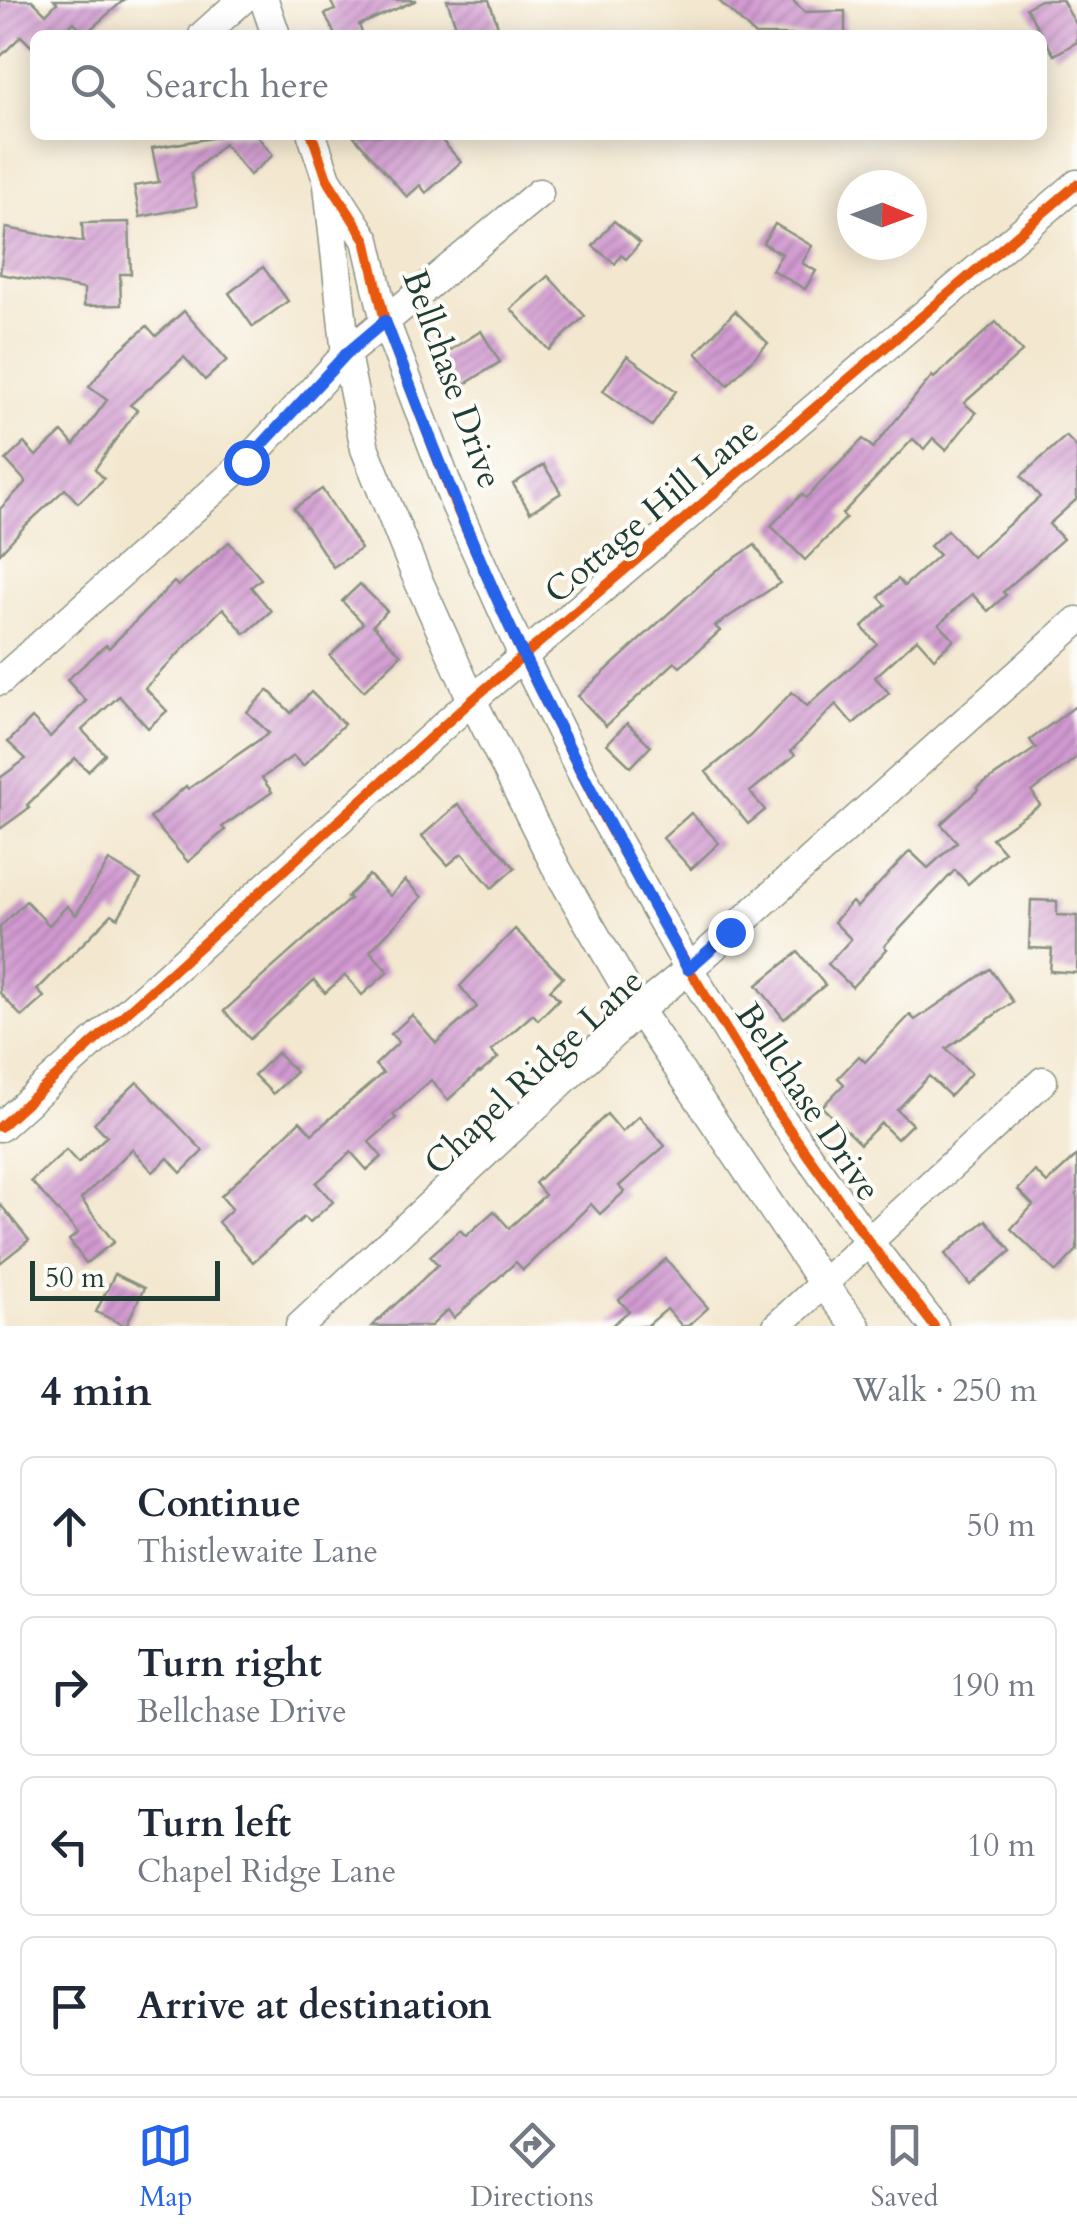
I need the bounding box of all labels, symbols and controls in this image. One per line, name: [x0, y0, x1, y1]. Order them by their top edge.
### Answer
search box: [30, 30, 1047, 140]
icon: search: [65, 58, 120, 113]
text: Search here: [145, 59, 329, 111]
north arrow: [837, 170, 927, 260]
street label: Bellchase Drive: [390, 263, 514, 495]
street label: Cottage Hill Lane: [535, 407, 769, 615]
route start: [224, 440, 270, 486]
route end: [708, 910, 754, 956]
street label: Chapel Ridge Lane: [414, 958, 654, 1186]
street label: Bellchase Drive: [724, 993, 892, 1211]
scale bar: [30, 1256, 220, 1300]
text: 50 m: [45, 1259, 105, 1297]
text: 4 min: [40, 1363, 152, 1420]
text: Walk · 250 m: [852, 1369, 1037, 1413]
text: Continue: [137, 1478, 301, 1530]
icon: ahead: [42, 1499, 97, 1554]
text: 50 m: [967, 1504, 1035, 1548]
text: Thistlewaite Lane: [137, 1530, 378, 1574]
text: Turn right: [137, 1638, 322, 1690]
icon: right: [42, 1659, 97, 1714]
text: 190 m: [950, 1664, 1035, 1708]
text: Bellchase Drive: [137, 1690, 347, 1734]
text: Turn left: [137, 1798, 291, 1850]
icon: left: [42, 1819, 97, 1874]
text: 10 m: [967, 1824, 1035, 1868]
text: Chapel Ridge Lane: [137, 1850, 396, 1894]
icon: arrive: [42, 1979, 97, 2034]
text: Arrive at destination: [137, 1980, 492, 2032]
tab: Map: [138, 2118, 193, 2216]
tab: Directions: [470, 2118, 594, 2216]
tab: Saved: [871, 2118, 939, 2216]

